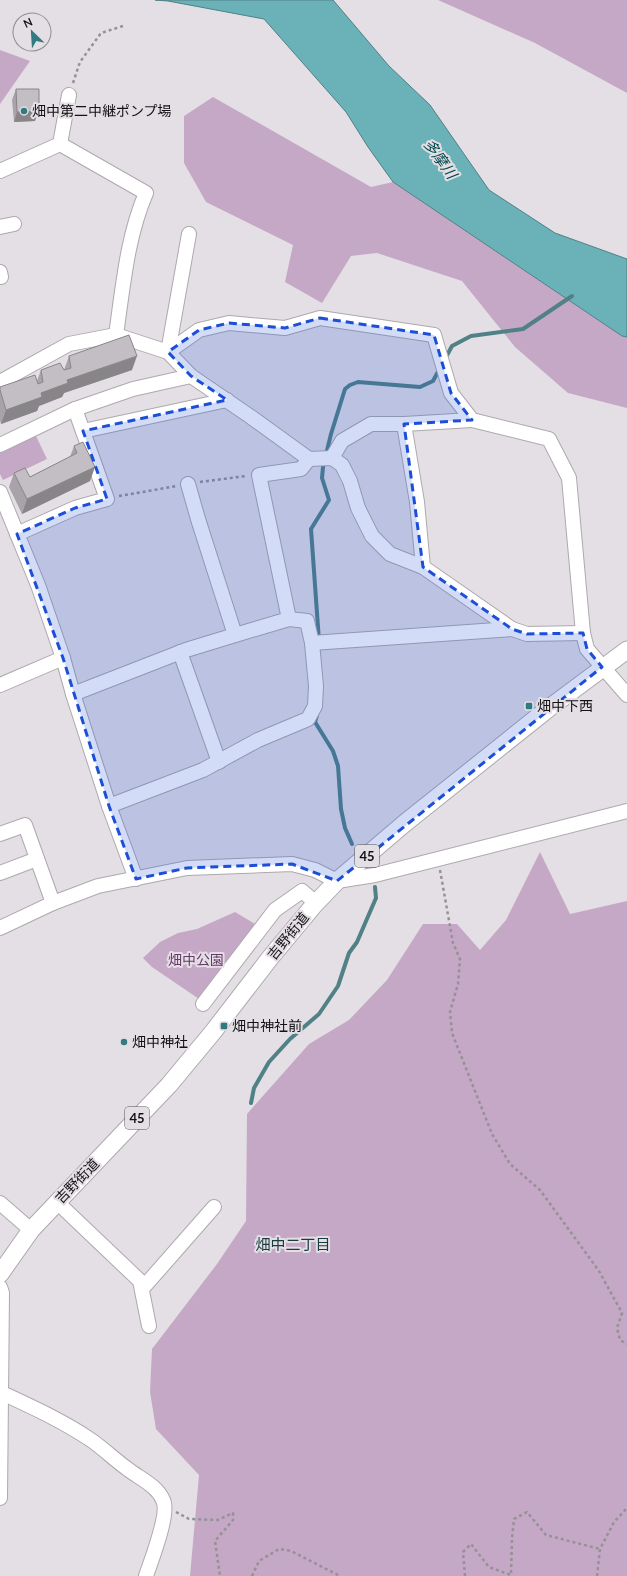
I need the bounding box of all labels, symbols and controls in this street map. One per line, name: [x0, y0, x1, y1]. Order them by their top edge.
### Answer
north arrow: [12, 12, 52, 52]
text: N: [21, 15, 34, 30]
place label: 畑中第二中継ポンプ場: [32, 102, 172, 119]
marker: 畑中第二中継ポンプ場: [19, 106, 29, 116]
water label: 多摩川: [420, 135, 462, 184]
place label: 畑中下西: [537, 697, 593, 714]
marker: 畑中下西: [524, 701, 534, 711]
road number: 45: [355, 845, 379, 867]
street label: 吉野街道: [263, 909, 312, 963]
park label: 畑中公園: [168, 951, 224, 968]
place label: 畑中神社前: [232, 1017, 302, 1034]
marker: 畑中神社前: [219, 1021, 229, 1031]
place label: 畑中神社: [132, 1033, 188, 1050]
marker: 畑中神社: [119, 1037, 129, 1047]
road number: 45: [125, 1107, 149, 1129]
street label: 吉野街道: [51, 1155, 102, 1207]
district label: 畑中二丁目: [255, 1235, 331, 1253]

